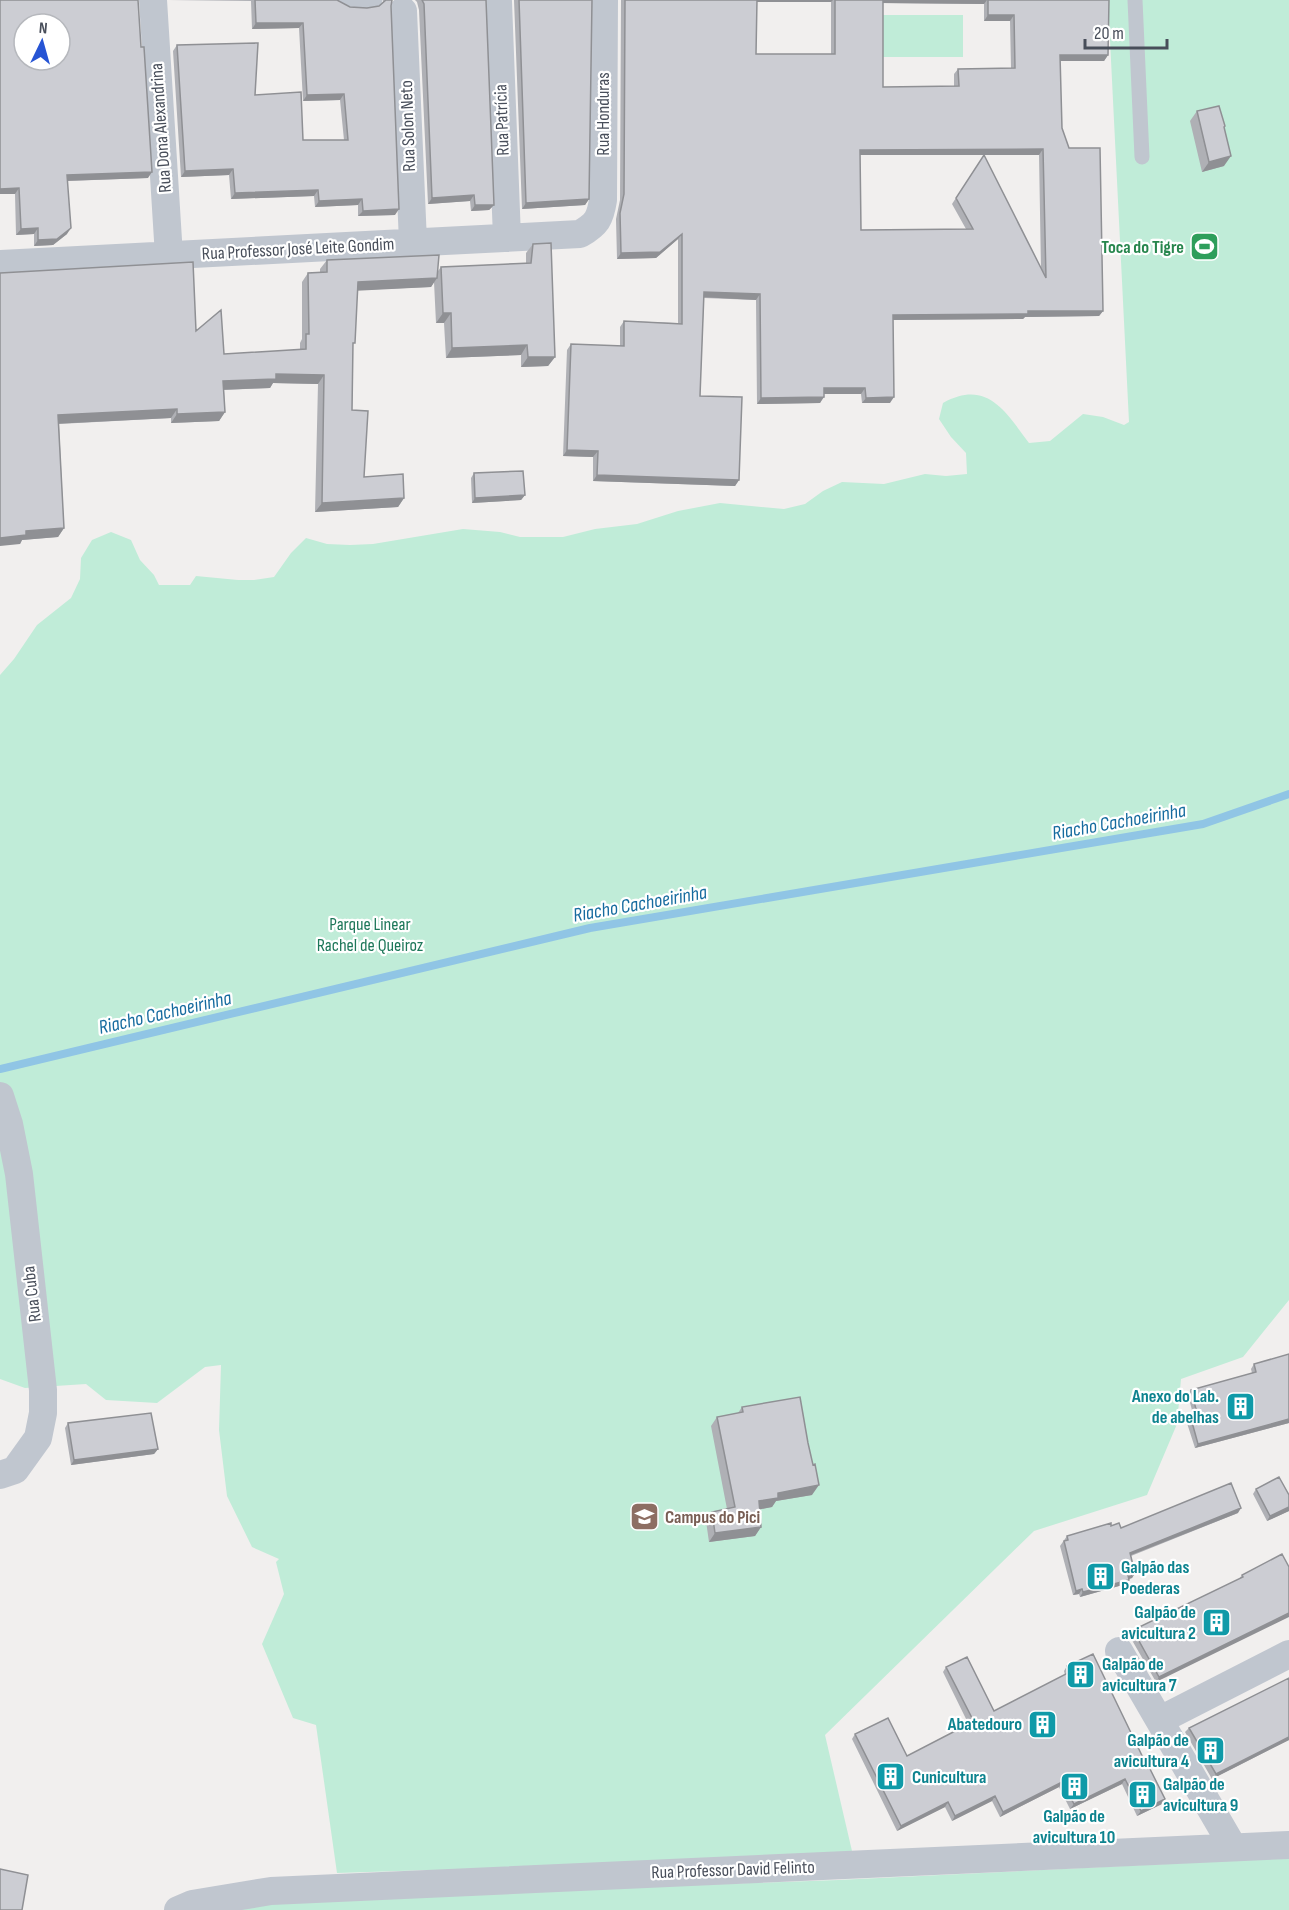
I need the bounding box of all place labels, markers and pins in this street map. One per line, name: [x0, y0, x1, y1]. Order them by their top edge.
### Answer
sports icon: Toca do Tigre: [1189, 231, 1221, 263]
place label: Toca do Tigre: [1101, 237, 1184, 258]
place label: Anexo do Lab. de abelhas: [1131, 1386, 1219, 1428]
building icon: Anexo do Lab. de abelhas: [1224, 1390, 1256, 1422]
school or university icon: Campus do Pici: [628, 1501, 660, 1533]
place label: Campus do Pici: [665, 1507, 760, 1528]
place label: Galpão das Poederas: [1121, 1557, 1189, 1599]
building icon: Galpão das Poederas: [1084, 1561, 1116, 1593]
place label: Galpão de avicultura 2: [1121, 1602, 1196, 1644]
building icon: Galpão de avicultura 2: [1201, 1606, 1233, 1638]
place label: Galpão de avicultura 7: [1102, 1654, 1177, 1696]
building icon: Galpão de avicultura 7: [1065, 1658, 1097, 1690]
building icon: Abatedouro: [1027, 1708, 1059, 1740]
place label: Abatedouro: [947, 1714, 1022, 1735]
place label: Galpão de avicultura 4: [1114, 1730, 1190, 1772]
building icon: Galpão de avicultura 4: [1194, 1734, 1226, 1766]
building icon: Cunicultura: [875, 1761, 907, 1793]
place label: Cunicultura: [912, 1767, 986, 1788]
building icon: Galpão de avicultura 10: [1058, 1771, 1090, 1803]
place label: Galpão de avicultura 9: [1163, 1774, 1238, 1816]
building icon: Galpão de avicultura 9: [1126, 1778, 1158, 1810]
place label: Galpão de avicultura 10: [1033, 1806, 1115, 1848]

